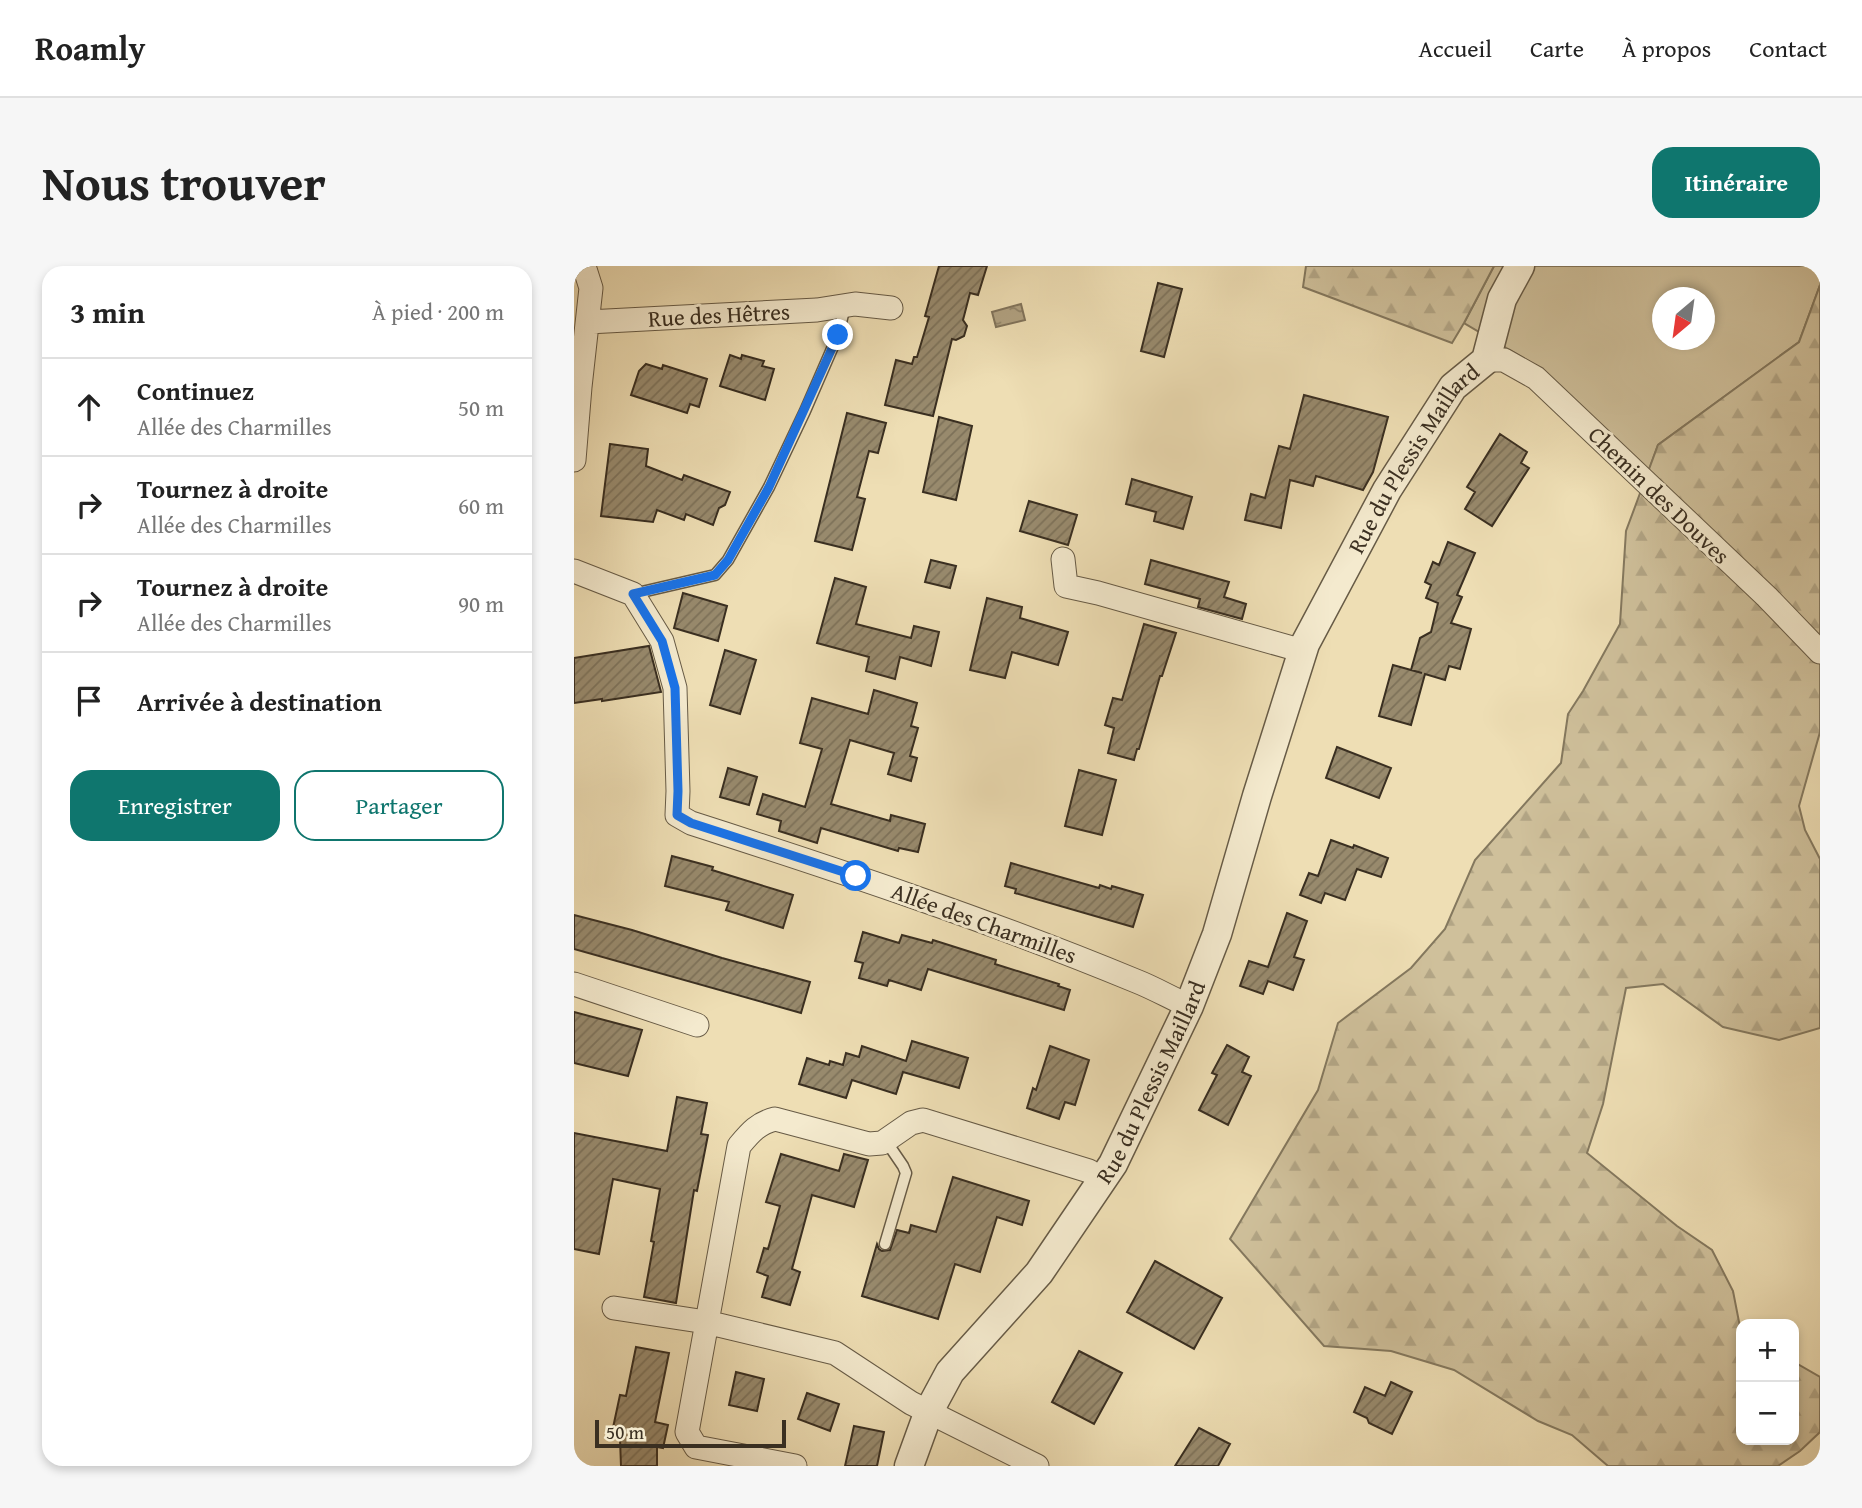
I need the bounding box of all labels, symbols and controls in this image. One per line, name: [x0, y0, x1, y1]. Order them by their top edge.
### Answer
text: Roamly: [35, 24, 145, 72]
text: Accueil: [1418, 31, 1492, 66]
text: Carte: [1530, 31, 1584, 66]
text: À propos: [1622, 31, 1711, 66]
text: Contact: [1749, 31, 1827, 66]
text: Nous trouver: [42, 146, 326, 218]
button: Itinéraire: [1652, 147, 1820, 218]
north arrow: [1652, 287, 1715, 350]
text: 3 min: [70, 290, 145, 334]
street label: Rue des Hêtres: [647, 294, 791, 335]
text: À pied · 200 m: [372, 295, 504, 328]
route end: [822, 319, 853, 350]
street label: Rue du Plessis Maillard: [1339, 355, 1487, 559]
text: Continuez: [137, 371, 254, 410]
icon: ahead: [70, 388, 108, 426]
text: 50 m: [458, 391, 504, 424]
text: Allée des Charmilles: [137, 410, 332, 443]
street label: Chemin des Douves: [1581, 418, 1738, 571]
text: Tournez à droite: [137, 469, 328, 508]
icon: right: [70, 486, 108, 524]
text: 60 m: [458, 489, 504, 522]
text: Allée des Charmilles: [137, 508, 332, 541]
text: Tournez à droite: [137, 567, 328, 606]
icon: right: [70, 584, 108, 622]
text: 90 m: [458, 587, 504, 620]
text: Allée des Charmilles: [137, 606, 332, 639]
icon: arrive: [70, 682, 108, 720]
text: Arrivée à destination: [137, 682, 382, 721]
button: Enregistrer: [70, 770, 280, 841]
button: Partager: [294, 770, 504, 841]
route start: [840, 860, 871, 891]
street label: Allée des Charmilles: [887, 874, 1081, 971]
street label: Rue du Plessis Maillard: [1087, 975, 1214, 1190]
map controls: [1736, 1319, 1799, 1445]
button: +: [1736, 1319, 1799, 1382]
button: −: [1736, 1382, 1799, 1445]
scale bar: [595, 1417, 786, 1449]
text: 50 m: [606, 1418, 644, 1446]

